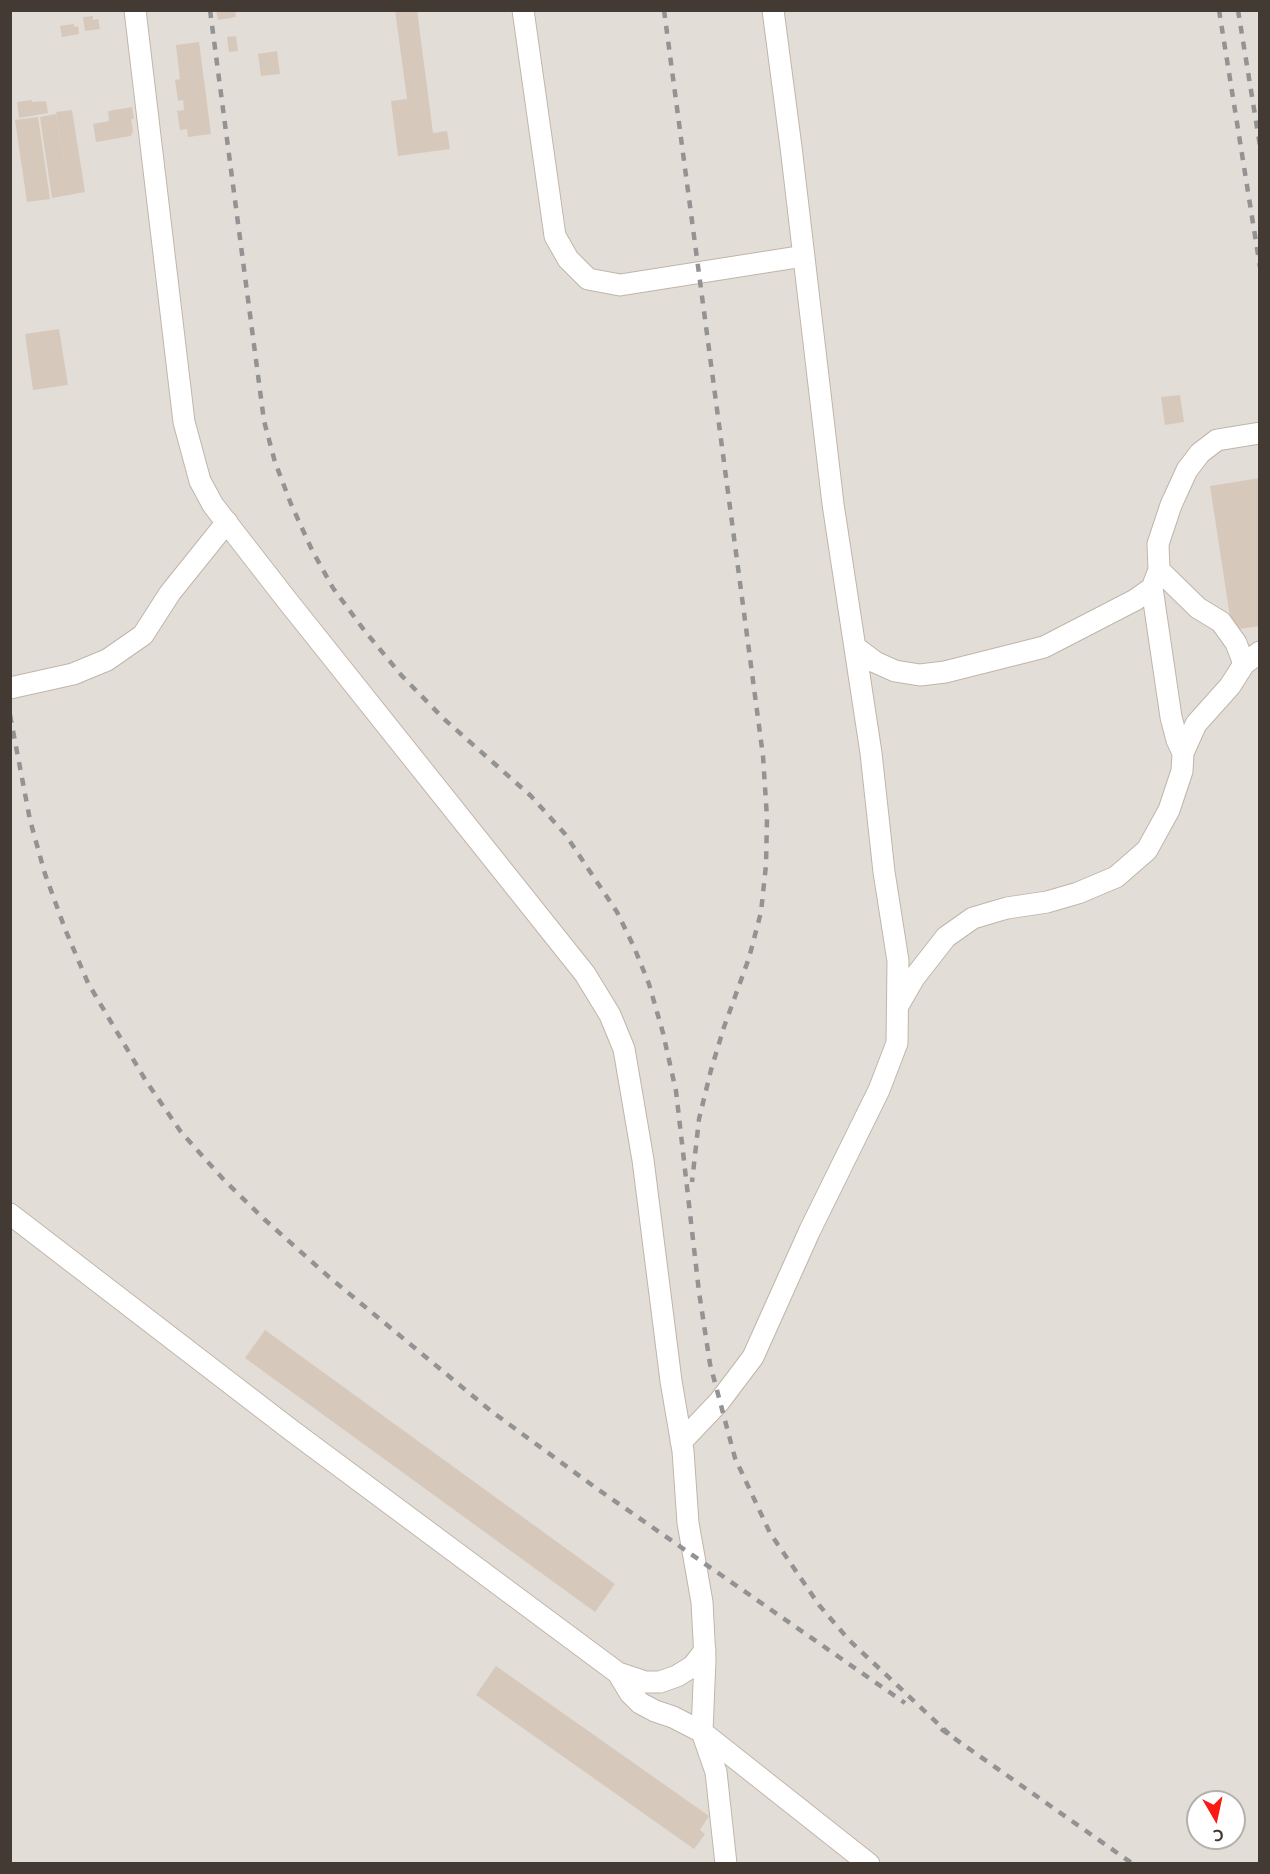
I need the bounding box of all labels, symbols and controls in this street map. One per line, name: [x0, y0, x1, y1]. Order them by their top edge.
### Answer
north arrow: [1186, 1790, 1246, 1850]
text: С: [1212, 1826, 1225, 1845]

